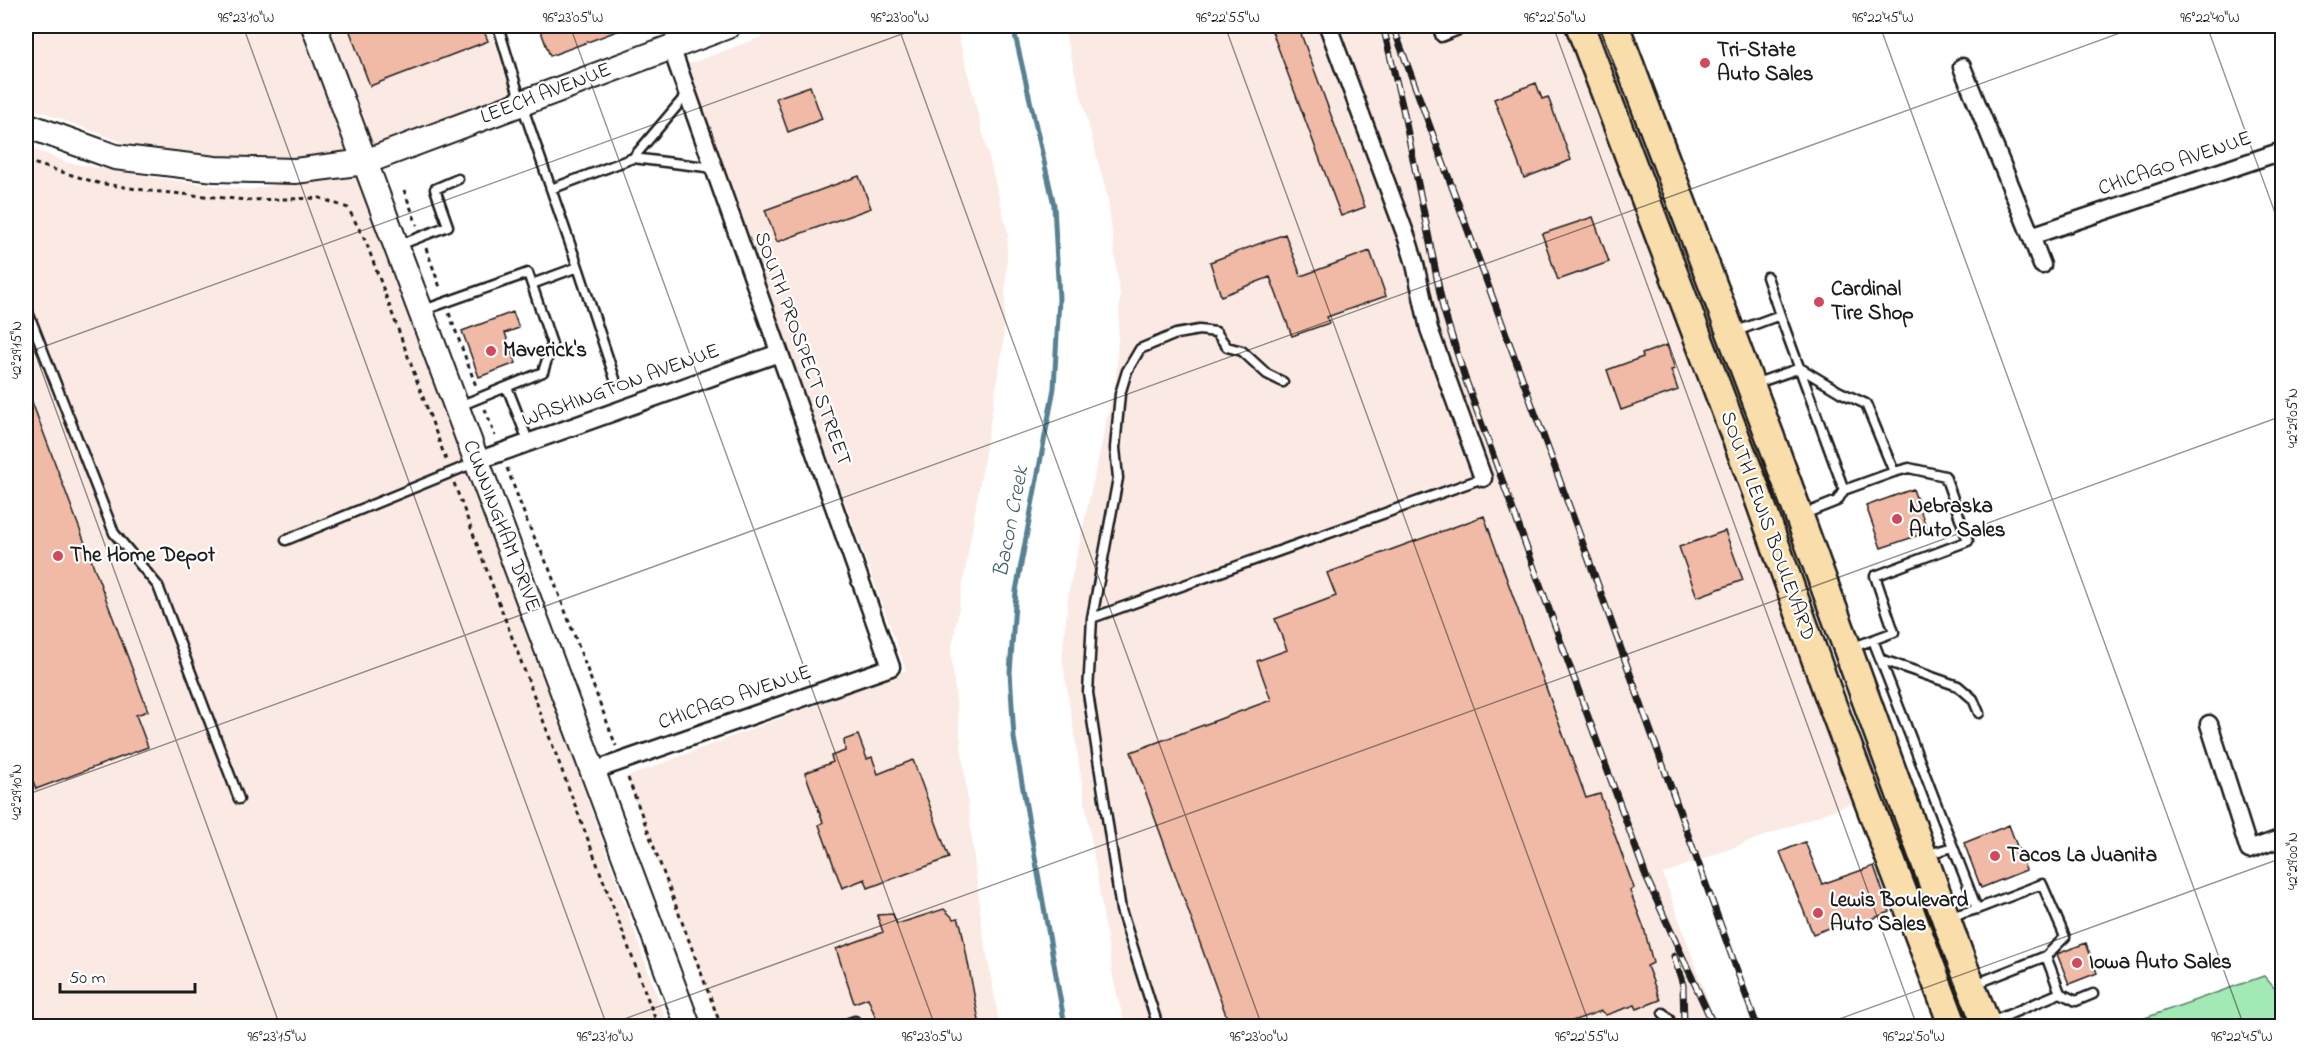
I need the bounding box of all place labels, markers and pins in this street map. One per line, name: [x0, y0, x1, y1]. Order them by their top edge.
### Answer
place label: Tri-State Auto Sales: [1717, 36, 1814, 90]
marker: Tri-State Auto Sales: [1698, 56, 1712, 70]
place label: Cardinal Tire Shop: [1831, 275, 1914, 329]
marker: Cardinal Tire Shop: [1812, 295, 1826, 309]
place label: Maverick's: [503, 336, 587, 366]
marker: Maverick's: [484, 344, 498, 358]
place label: Nebraska Auto Sales: [1909, 492, 2006, 546]
marker: Nebraska Auto Sales: [1890, 512, 1904, 526]
place label: The Home Depot: [70, 541, 216, 571]
marker: The Home Depot: [51, 549, 65, 563]
place label: Tacos La Juanita: [2007, 841, 2157, 871]
marker: Tacos La Juanita: [1988, 849, 2002, 863]
place label: Lewis Boulevard Auto Sales: [1830, 886, 1969, 940]
marker: Lewis Boulevard Auto Sales: [1811, 906, 1825, 920]
place label: Iowa Auto Sales: [2089, 948, 2232, 978]
marker: Iowa Auto Sales: [2070, 956, 2084, 970]

